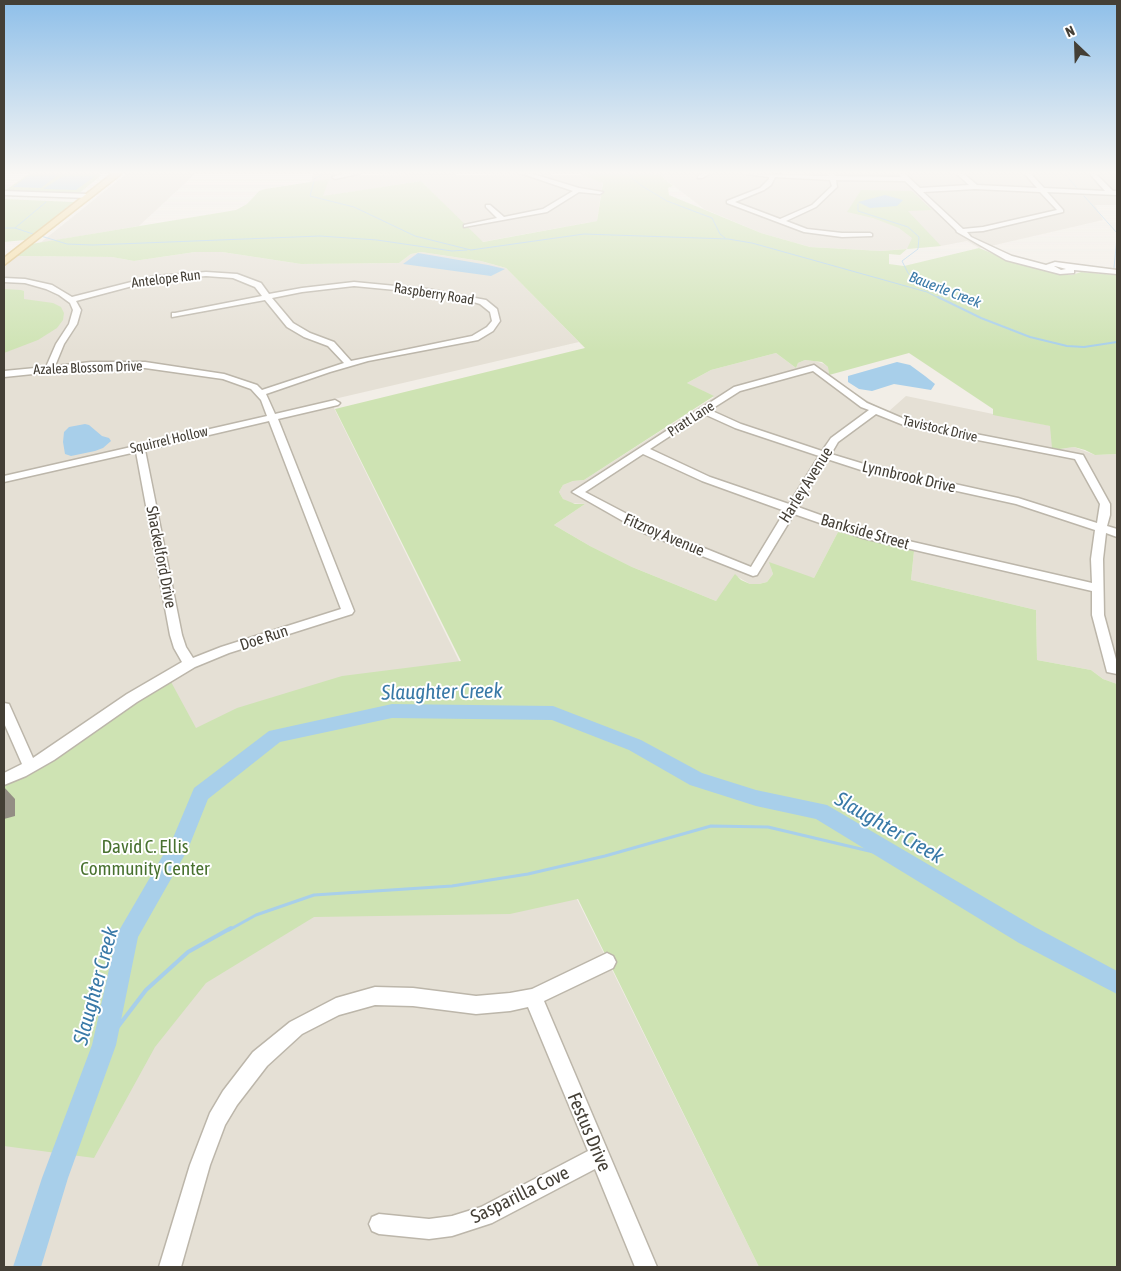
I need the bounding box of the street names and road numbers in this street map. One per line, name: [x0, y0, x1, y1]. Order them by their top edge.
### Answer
street label: Antelope Run: [130, 266, 202, 292]
street label: Raspberry Road: [393, 279, 475, 309]
street label: Azalea Blossom Drive: [33, 358, 143, 378]
street label: Pratt Lane: [665, 398, 717, 440]
street label: Tavistock Drive: [901, 412, 979, 446]
street label: Squirrel Hollow: [128, 423, 210, 457]
street label: Harley Avenue: [775, 444, 837, 526]
street label: Lynnbrook Drive: [860, 457, 958, 497]
street label: Shackelford Drive: [142, 504, 180, 610]
street label: Fitzroy Avenue: [621, 509, 707, 561]
street label: Bankside Street: [818, 510, 912, 554]
street label: Doe Run: [238, 621, 290, 655]
street label: Festus Drive: [562, 1089, 616, 1175]
street label: Sasparilla Cove: [467, 1161, 573, 1229]

